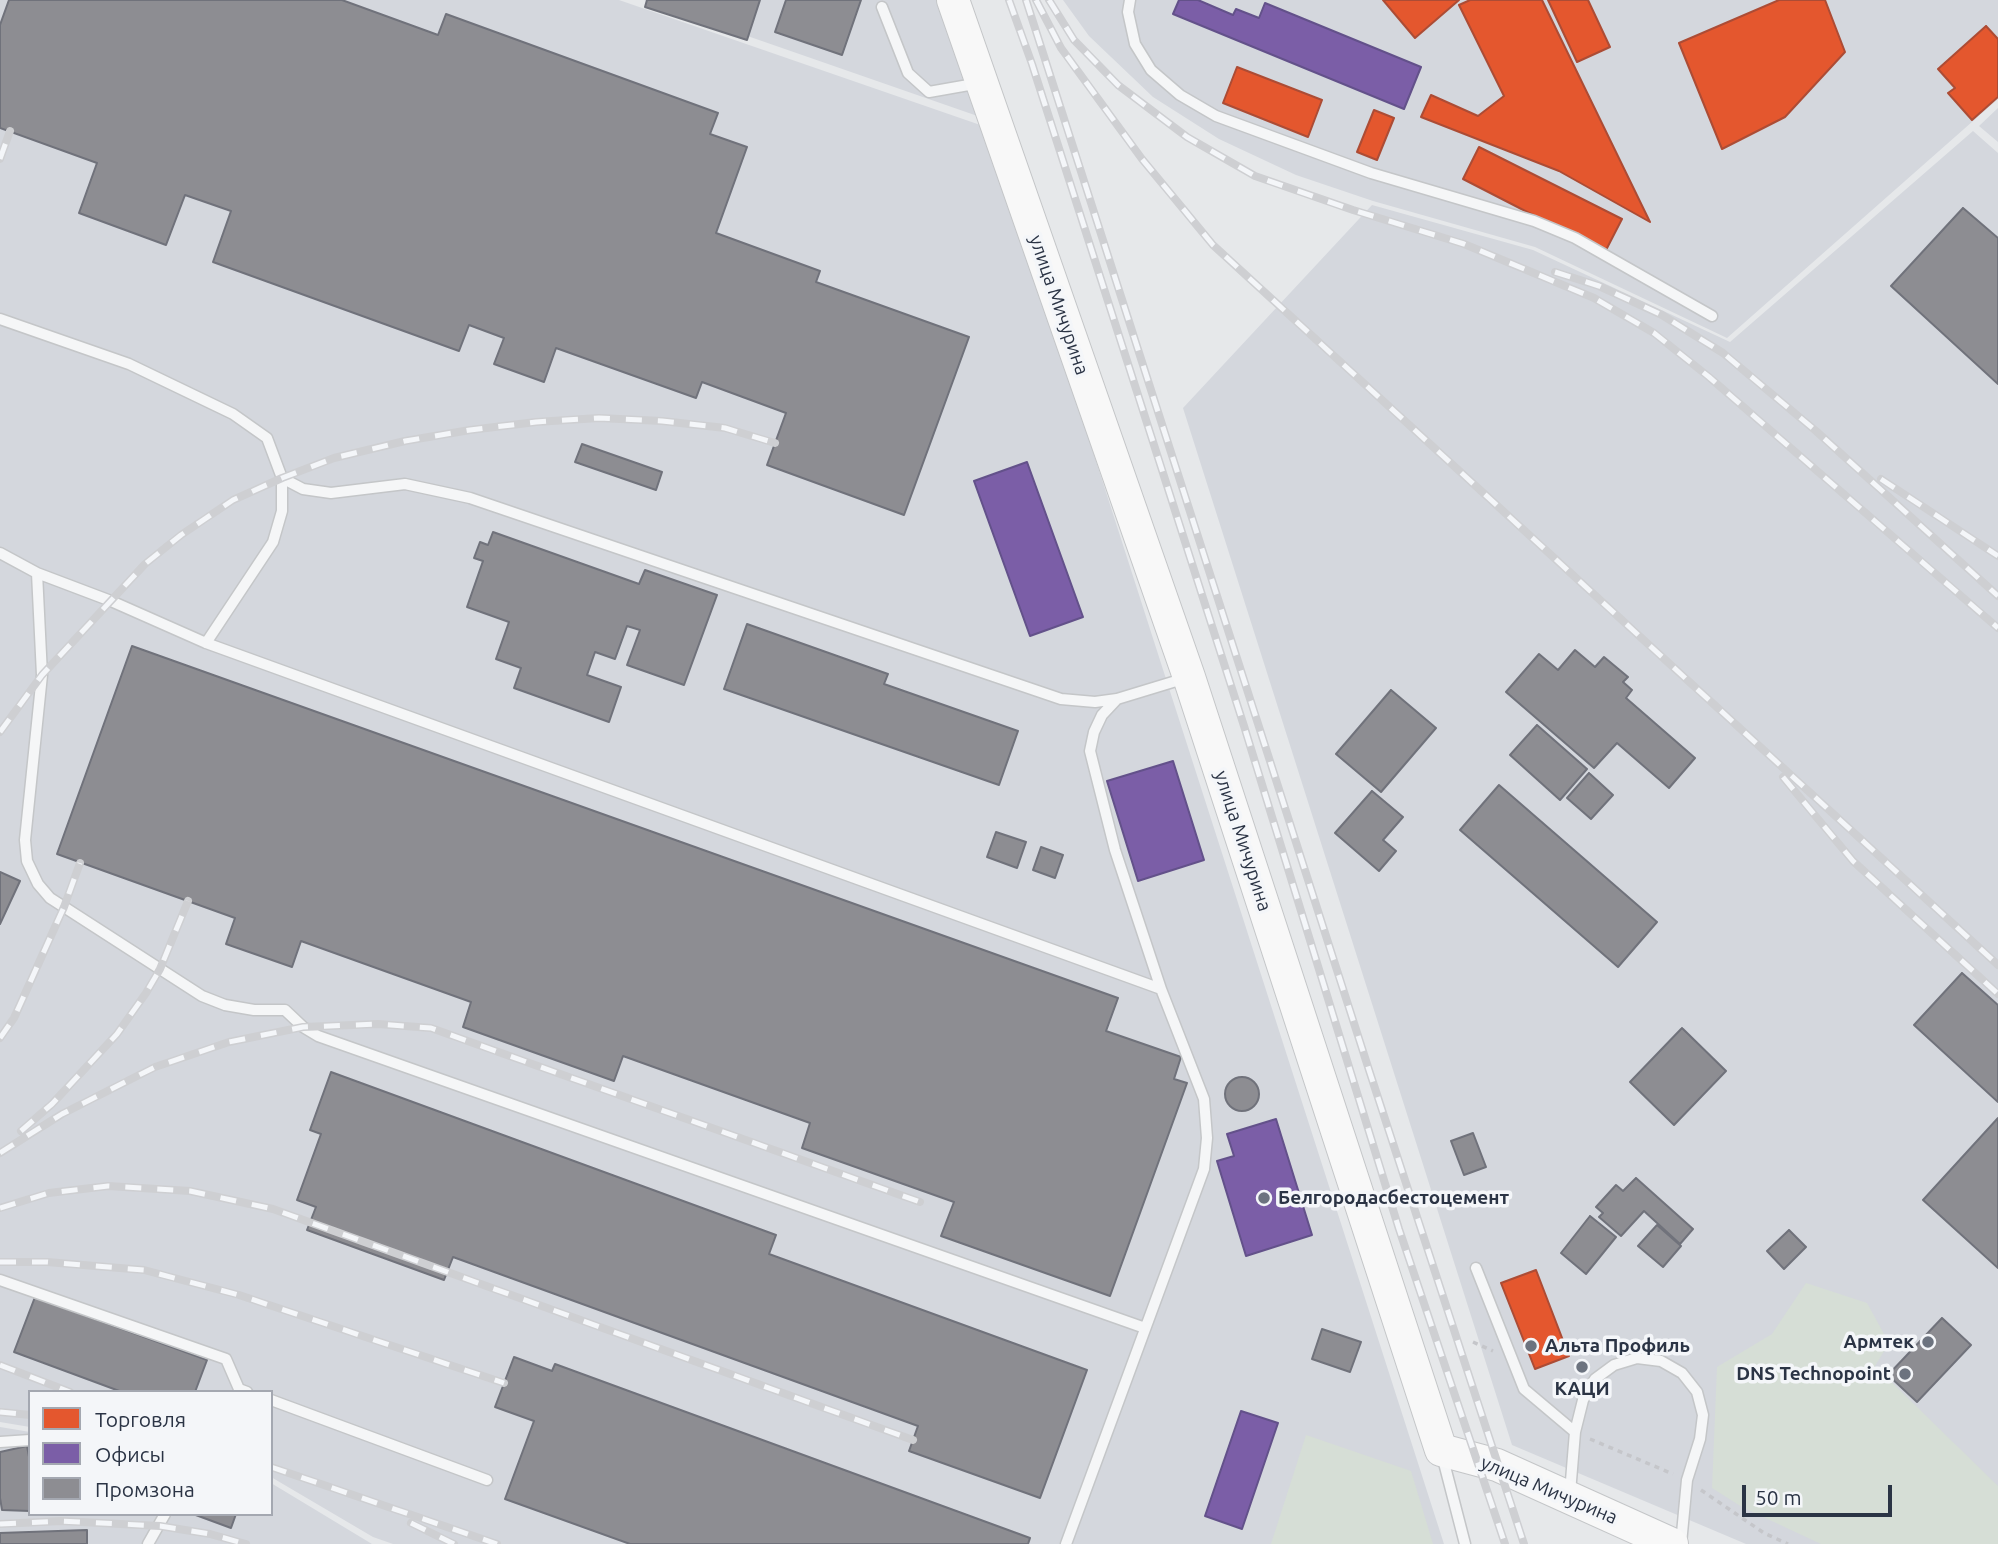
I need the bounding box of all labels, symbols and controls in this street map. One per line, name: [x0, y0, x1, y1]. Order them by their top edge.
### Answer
street label: улица Мичурина: [1024, 232, 1094, 378]
street label: улица Мичурина: [1210, 768, 1276, 914]
place label: Белгородасбестоцемент: [1278, 1187, 1509, 1209]
marker: Белгородасбестоцемент: [1256, 1190, 1272, 1206]
place label: Армтек: [1844, 1331, 1914, 1353]
marker: Армтек: [1920, 1334, 1936, 1350]
place label: Альта Профиль: [1545, 1335, 1690, 1357]
marker: Альта Профиль: [1523, 1338, 1539, 1354]
marker: КАЦИ: [1574, 1359, 1590, 1375]
place label: DNS Technopoint: [1736, 1363, 1891, 1385]
marker: DNS Technopoint: [1897, 1366, 1913, 1382]
place label: КАЦИ: [1554, 1378, 1610, 1400]
legend: [28, 1390, 273, 1516]
text: Торговля: [95, 1407, 186, 1431]
text: Офисы: [95, 1442, 165, 1466]
street label: улица Мичурина: [1477, 1451, 1621, 1529]
scale bar: [1746, 1470, 1896, 1514]
text: Промзона: [95, 1477, 195, 1501]
text: 50 m: [1755, 1485, 1802, 1509]

